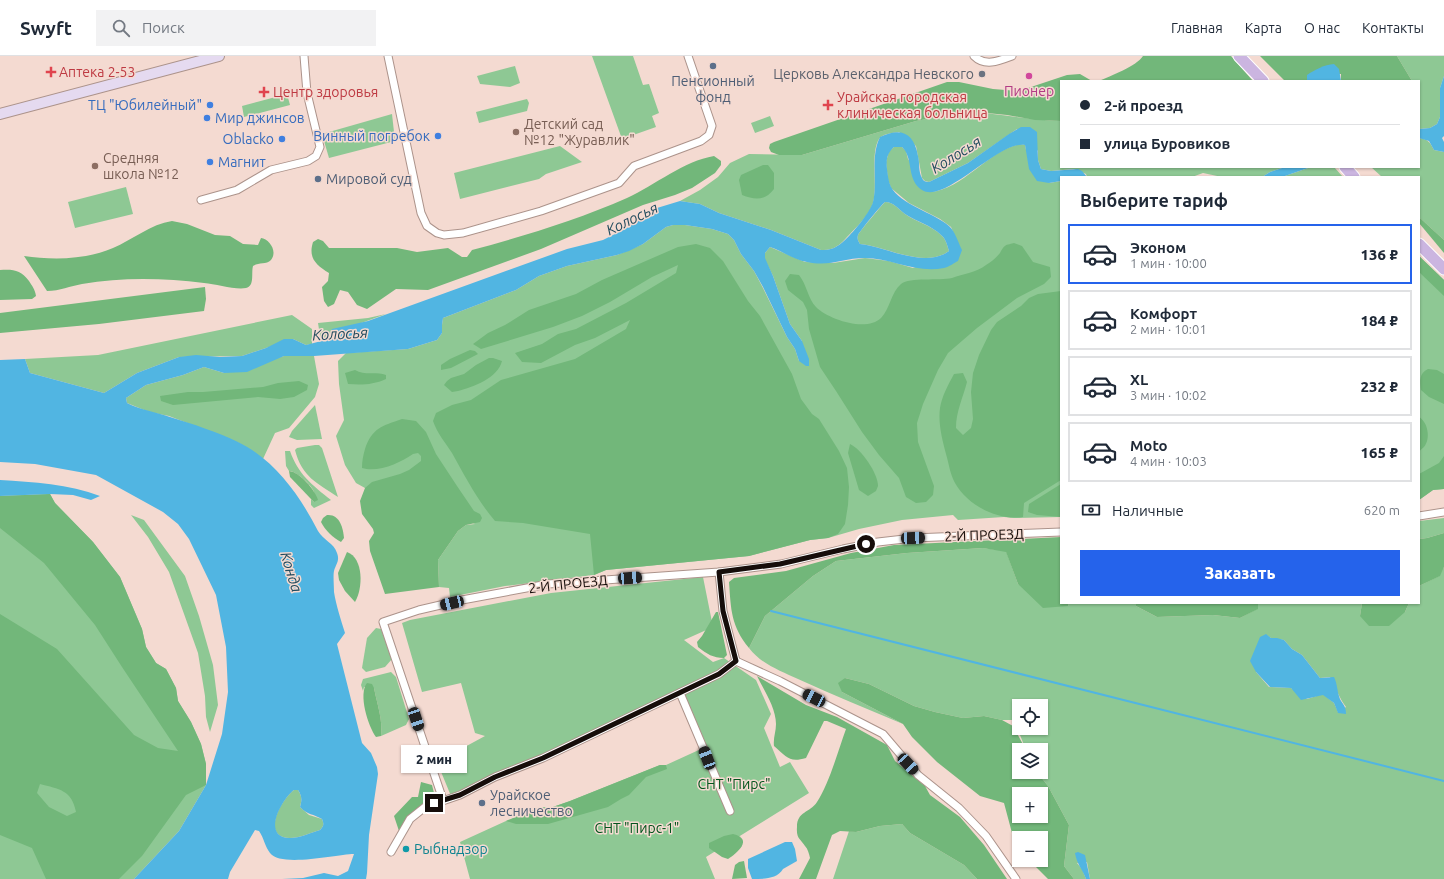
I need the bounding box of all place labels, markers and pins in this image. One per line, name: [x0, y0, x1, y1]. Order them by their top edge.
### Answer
marker: Пенсионный фонд: [708, 61, 718, 71]
place label: Аптека 2-53: [59, 64, 135, 80]
place label: Церковь Александра Невского: [773, 66, 974, 82]
marker: Аптека 2-53: [46, 67, 56, 77]
marker: Церковь Александра Невского: [977, 69, 987, 79]
marker: Пионер: [1024, 71, 1034, 81]
place label: Пенсионный фонд: [671, 73, 755, 105]
place label: Пионер: [1004, 83, 1054, 99]
place label: Центр здоровья: [273, 84, 378, 100]
marker: Центр здоровья: [258, 86, 270, 98]
place label: Урайская городская клиническая больница: [837, 89, 988, 121]
place label: ТЦ "Юбилейный": [88, 97, 202, 113]
marker: Урайская городская клиническая больница: [822, 99, 834, 111]
marker: ТЦ "Юбилейный": [205, 100, 215, 110]
place label: Мир джинсов: [215, 110, 305, 126]
marker: Мир джинсов: [202, 113, 212, 123]
place label: Детский сад №12 "Журавлик": [524, 116, 635, 148]
marker: Детский сад №12 "Журавлик": [511, 127, 521, 137]
place label: Винный погребок: [313, 128, 430, 144]
place label: Oblacko: [223, 131, 274, 147]
marker: Винный погребок: [433, 131, 443, 141]
marker: Oblacko: [277, 134, 287, 144]
place label: Средняя школа №12: [103, 150, 179, 182]
place label: Магнит: [218, 154, 266, 170]
marker: Магнит: [205, 157, 215, 167]
marker: Средняя школа №12: [90, 161, 100, 171]
place label: Мировой суд: [326, 171, 412, 187]
marker: Мировой суд: [313, 174, 323, 184]
place label: Урайское лесничество: [490, 787, 573, 819]
marker: Урайское лесничество: [477, 798, 487, 808]
place label: Рыбнадзор: [414, 841, 488, 857]
marker: Рыбнадзор: [401, 844, 411, 854]

